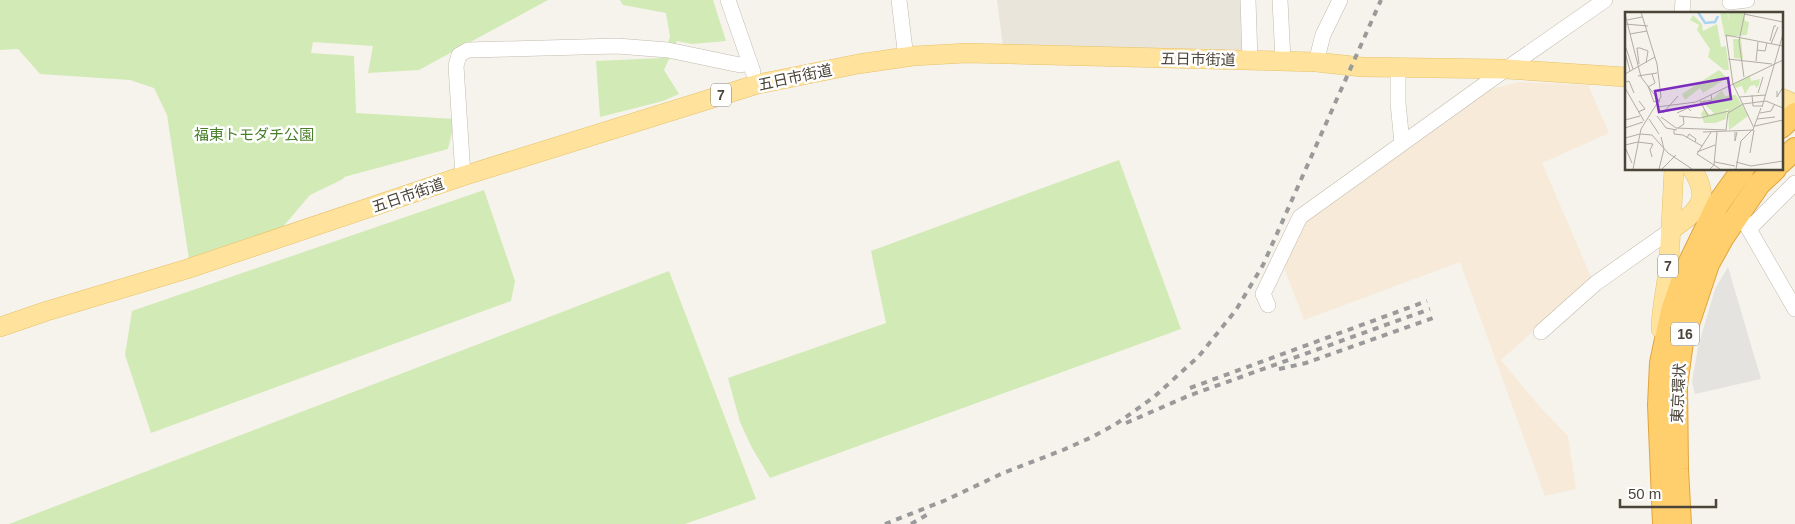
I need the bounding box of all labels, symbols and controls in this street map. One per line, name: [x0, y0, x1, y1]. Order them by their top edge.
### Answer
inset map: [1625, 12, 1782, 170]
street label: 五日市街道: [1160, 50, 1236, 68]
street label: 五日市街道: [757, 61, 833, 93]
road number: 7: [711, 84, 731, 106]
park label: 福東トモダチ公園: [194, 126, 314, 143]
street label: 五日市街道: [370, 175, 446, 215]
road number: 7: [1658, 255, 1678, 278]
road number: 16: [1671, 322, 1699, 346]
street label: 東京環状: [1668, 363, 1688, 423]
scale bar: [1620, 476, 1716, 508]
text: 50 m: [1628, 485, 1661, 502]

